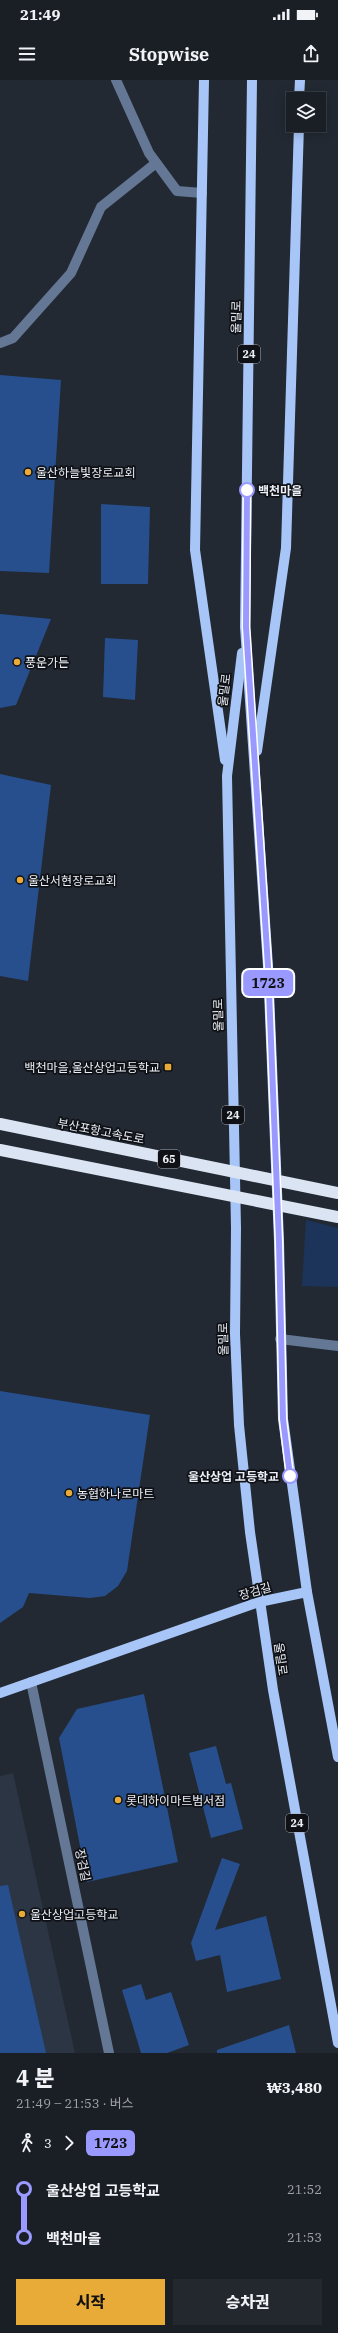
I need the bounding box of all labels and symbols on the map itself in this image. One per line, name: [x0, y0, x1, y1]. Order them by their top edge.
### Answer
street label: 울밀로: [228, 300, 244, 334]
road number: 24: [238, 345, 260, 363]
place label: 울산하늘빛장로교회: [36, 465, 135, 480]
marker: 울산하늘빛장로교회: [23, 467, 33, 477]
marker: 백천마을: [239, 482, 255, 498]
place label: 백천마을: [258, 483, 302, 498]
place label: 풍운가든: [25, 655, 69, 670]
marker: 풍운가든: [12, 657, 22, 667]
street label: 울밀로: [215, 673, 233, 707]
place label: 울산서현장로교회: [28, 873, 116, 888]
marker: 울산서현장로교회: [15, 875, 25, 885]
line badge: 1723: [240, 970, 296, 996]
street label: 울밀로: [210, 998, 226, 1032]
place label: 백천마을,울산상업고등학교: [24, 1060, 160, 1075]
marker: 백천마을,울산상업고등학교: [163, 1062, 173, 1072]
road number: 24: [222, 1106, 244, 1124]
street label: 부산포항고속도로: [56, 1115, 146, 1147]
road number: 65: [158, 1150, 180, 1168]
street label: 울밀로: [215, 1322, 231, 1356]
marker: 울산상업 고등학교: [282, 1468, 298, 1484]
place label: 울산상업 고등학교: [188, 1469, 279, 1484]
place label: 농협하나로마트: [77, 1486, 154, 1501]
marker: 농협하나로마트: [64, 1488, 74, 1498]
street label: 장검길: [237, 1579, 273, 1603]
street label: 울밀로: [271, 1642, 291, 1676]
place label: 롯데하이마트범서점: [126, 1793, 225, 1808]
marker: 롯데하이마트범서점: [113, 1795, 123, 1805]
road number: 24: [286, 1814, 308, 1832]
street label: 장검길: [72, 1847, 94, 1883]
place label: 울산상업고등학교: [30, 1907, 118, 1922]
marker: 울산상업고등학교: [17, 1909, 27, 1919]

